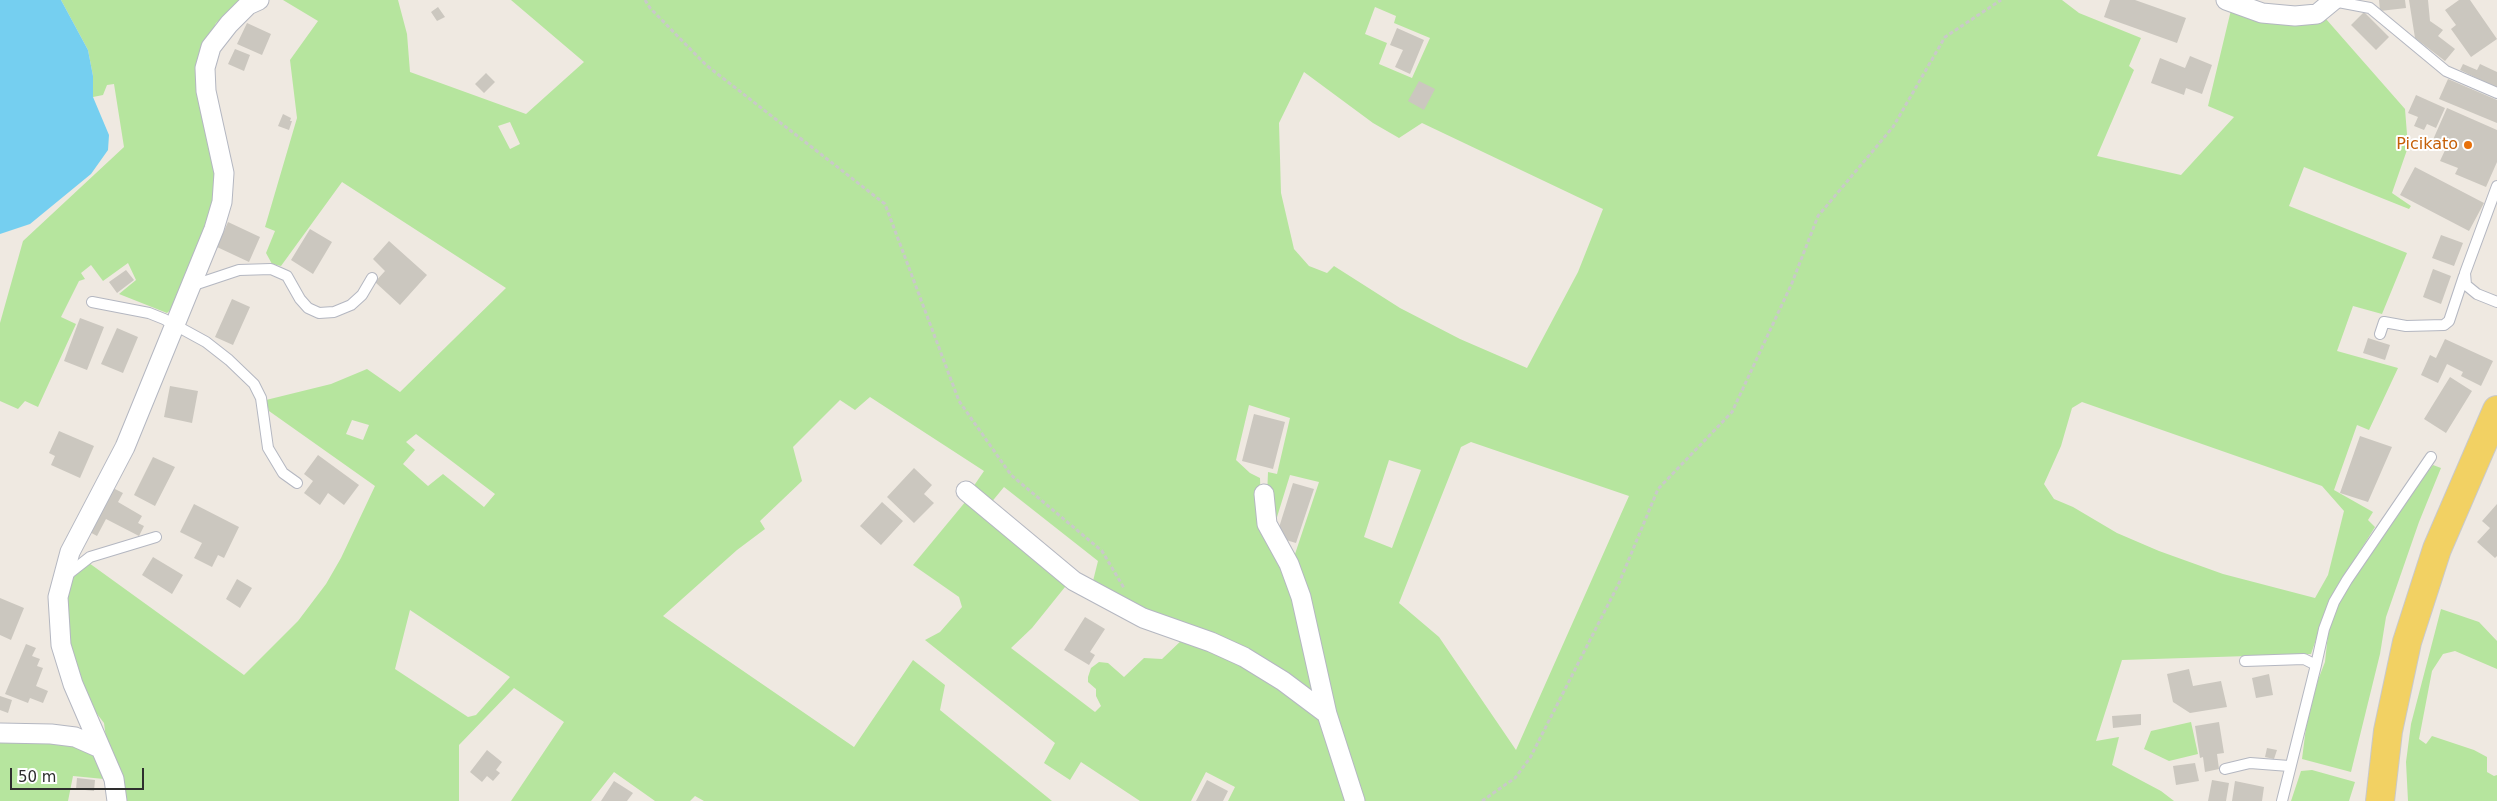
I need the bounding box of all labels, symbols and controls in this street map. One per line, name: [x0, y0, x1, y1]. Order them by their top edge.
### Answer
place label: Picikato: [2396, 135, 2458, 155]
marker: Picikato: [2462, 139, 2474, 151]
scale bar: [12, 758, 146, 790]
text: 50 m: [18, 768, 56, 786]

